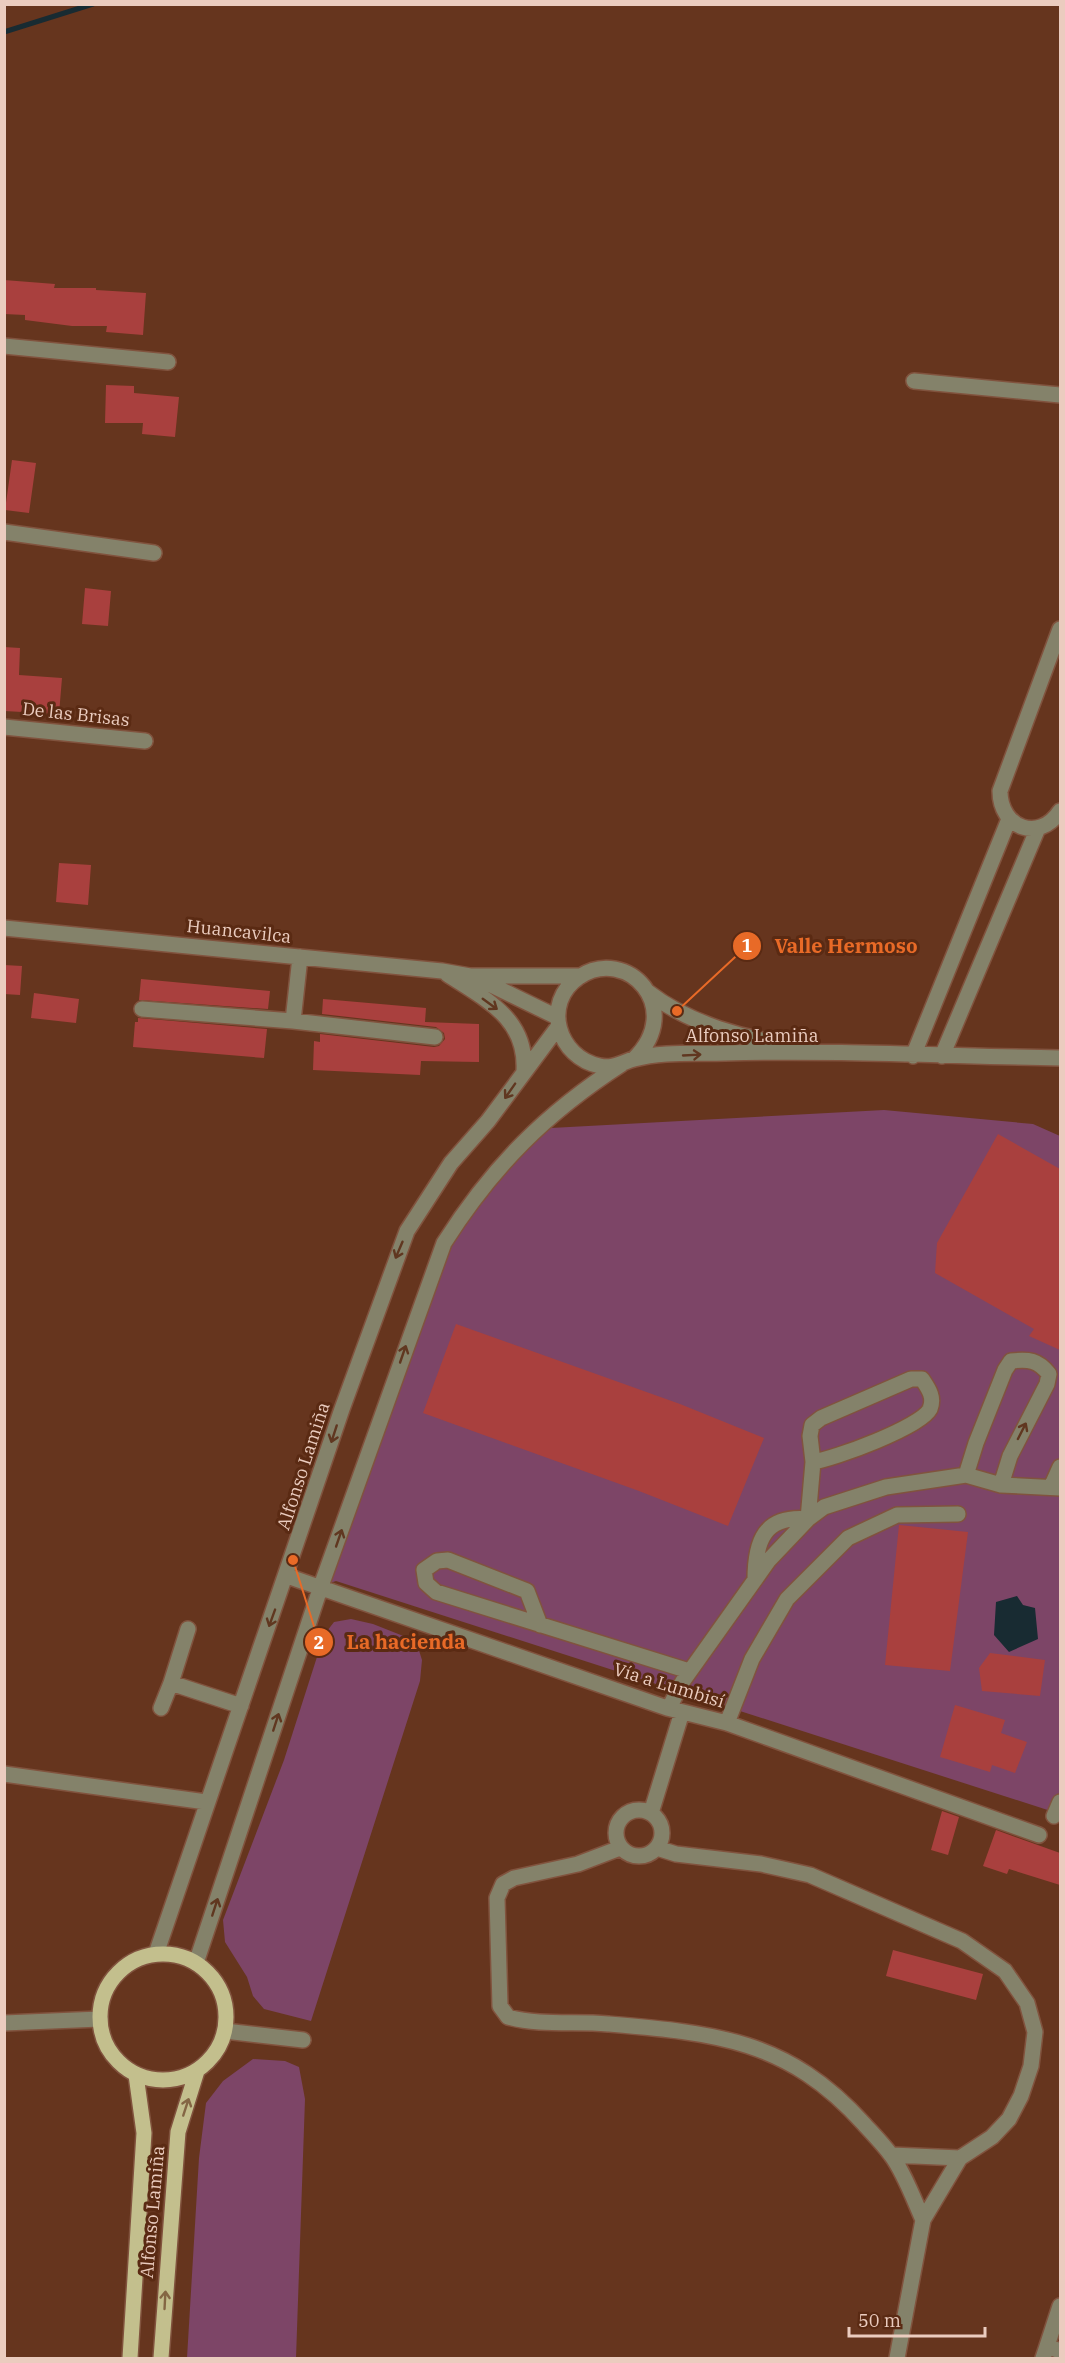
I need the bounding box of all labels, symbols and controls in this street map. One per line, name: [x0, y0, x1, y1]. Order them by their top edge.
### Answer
street label: De las Brisas: [21, 697, 131, 731]
street label: Huancavilca: [185, 914, 293, 948]
callout: Valle Hermoso: [732, 927, 929, 965]
text: Valle Hermoso: [774, 932, 918, 959]
text: 1: [742, 934, 753, 957]
one-way arrow: [482, 998, 498, 1010]
street label: Alfonso Lamiña: [685, 1024, 819, 1047]
one-way arrow: [682, 1049, 701, 1060]
one-way arrow: [504, 1082, 516, 1099]
one-way arrow: [393, 1240, 404, 1259]
one-way arrow: [399, 1345, 410, 1364]
street label: Alfonso Lamiña: [272, 1399, 335, 1533]
one-way arrow: [1017, 1423, 1029, 1441]
one-way arrow: [328, 1424, 339, 1443]
one-way arrow: [334, 1529, 345, 1548]
one-way arrow: [265, 1609, 276, 1627]
callout: La hacienda: [304, 1623, 477, 1661]
text: La hacienda: [346, 1628, 466, 1655]
text: 2: [314, 1631, 324, 1654]
street label: Vía a Lumbisí: [611, 1657, 728, 1713]
one-way arrow: [271, 1713, 282, 1732]
one-way arrow: [210, 1898, 221, 1917]
one-way arrow: [181, 2098, 192, 2117]
street label: Alfonso Lamiña: [135, 2145, 169, 2279]
one-way arrow: [159, 2291, 170, 2311]
scale bar: [849, 2300, 986, 2338]
text: 50 m: [858, 2309, 901, 2332]

